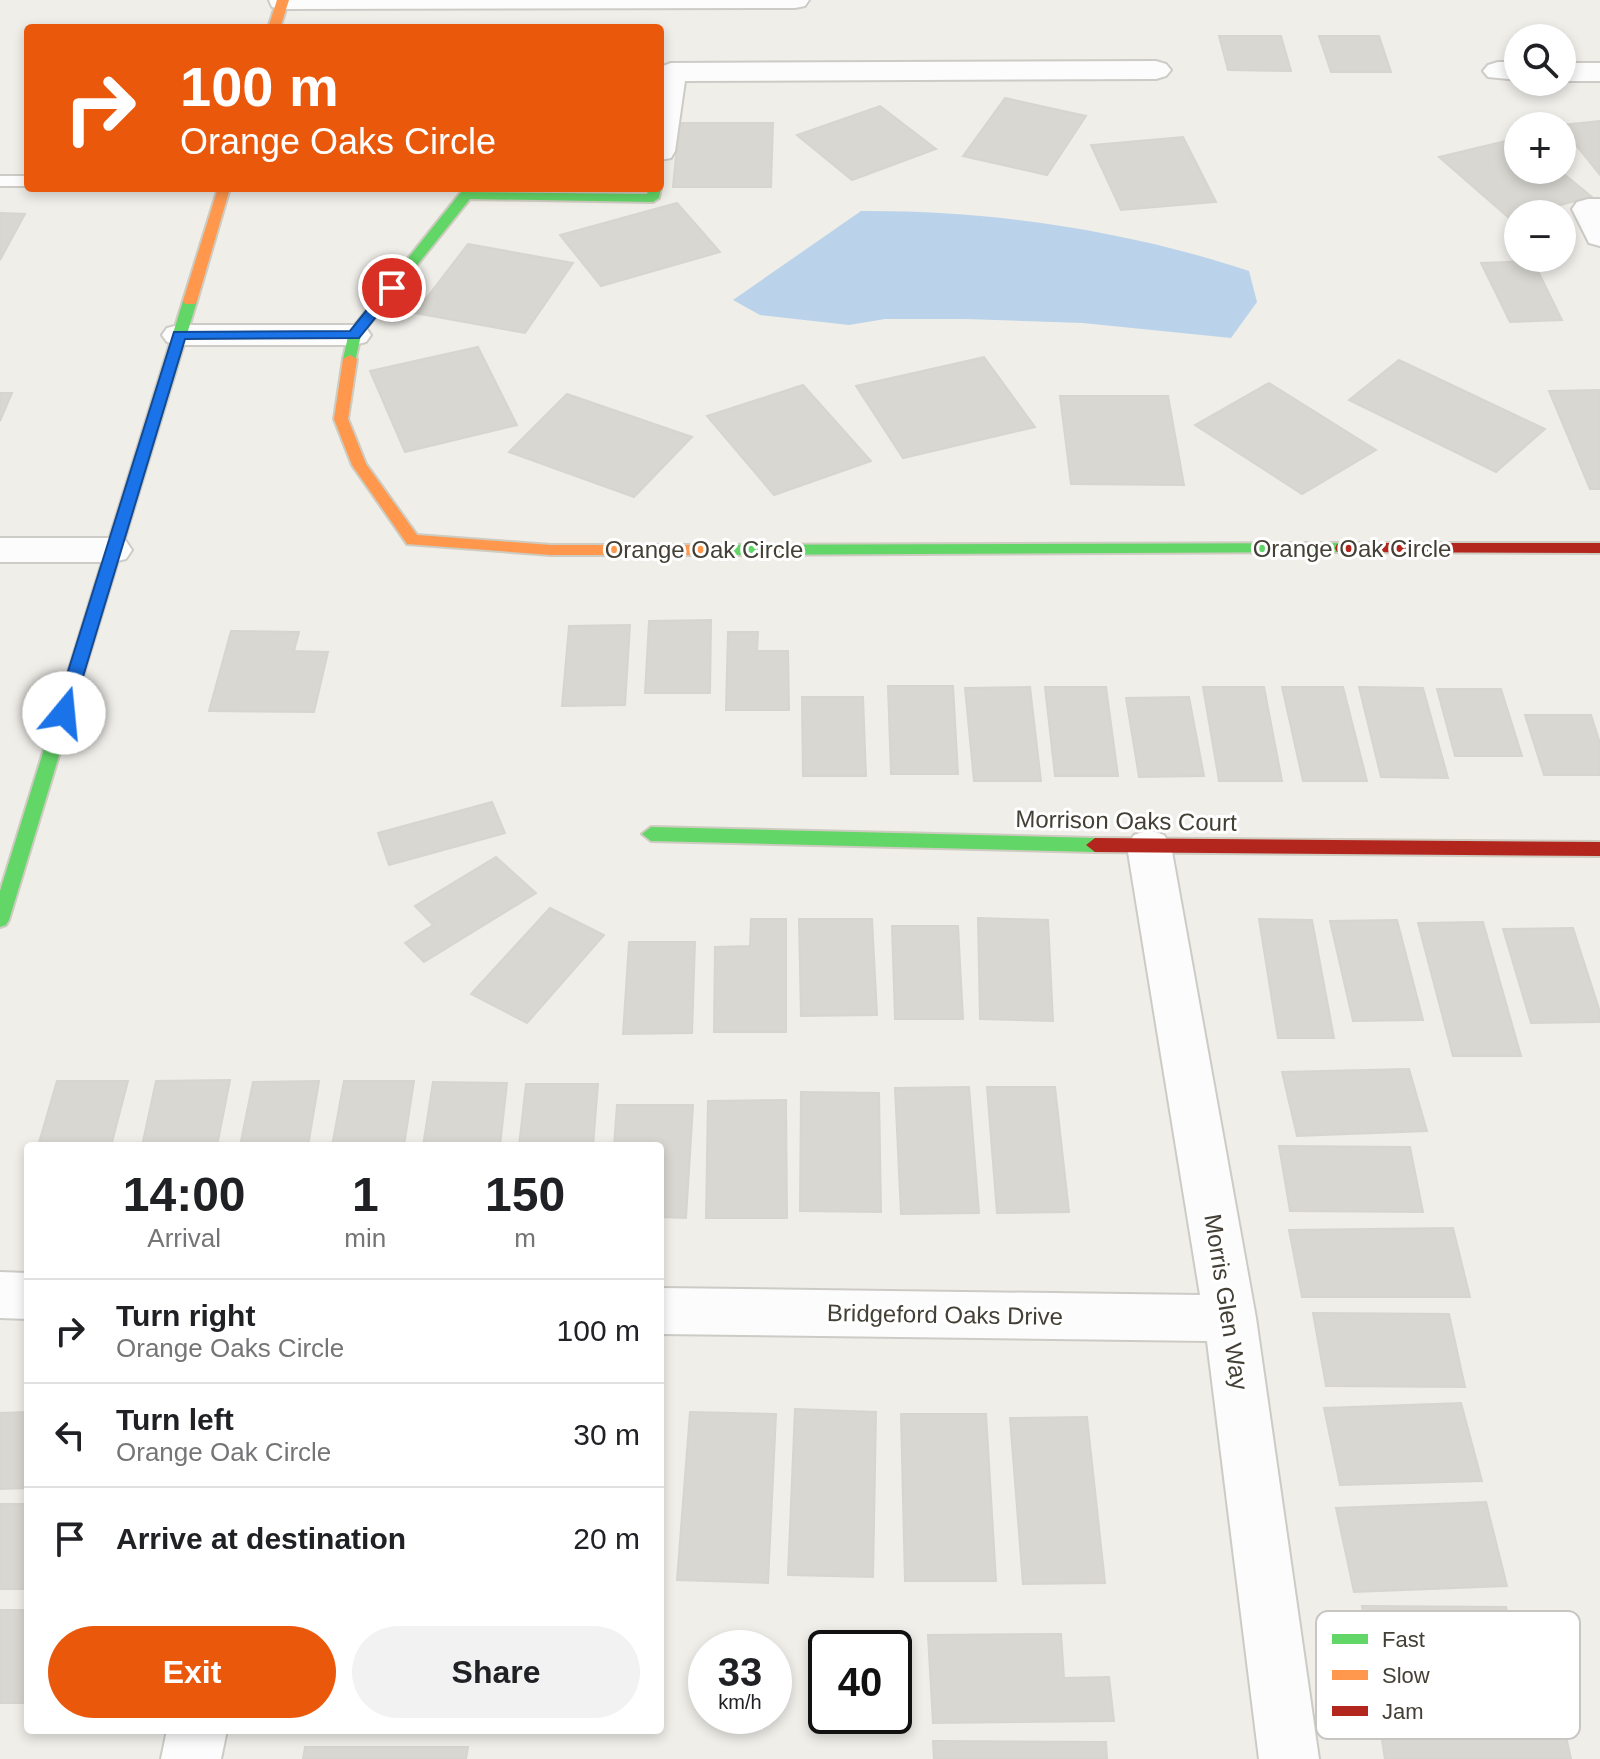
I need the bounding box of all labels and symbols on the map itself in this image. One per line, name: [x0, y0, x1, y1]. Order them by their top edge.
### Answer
pin: [358, 254, 426, 322]
street label: Orange Oak Circle: [1253, 535, 1451, 562]
street label: Orange Oak Circle: [605, 536, 803, 563]
position arrow: [22, 671, 106, 755]
street label: Morrison Oaks Court: [1015, 805, 1237, 836]
street label: Morris Glen Way: [1199, 1212, 1254, 1392]
street label: Bridgeford Oaks Drive: [827, 1299, 1063, 1330]
legend: [1316, 1611, 1580, 1739]
text: Fast: [1382, 1627, 1425, 1652]
speed limit sign: 40: [808, 1630, 912, 1734]
text: Slow: [1382, 1663, 1430, 1688]
text: Jam: [1382, 1699, 1424, 1724]

